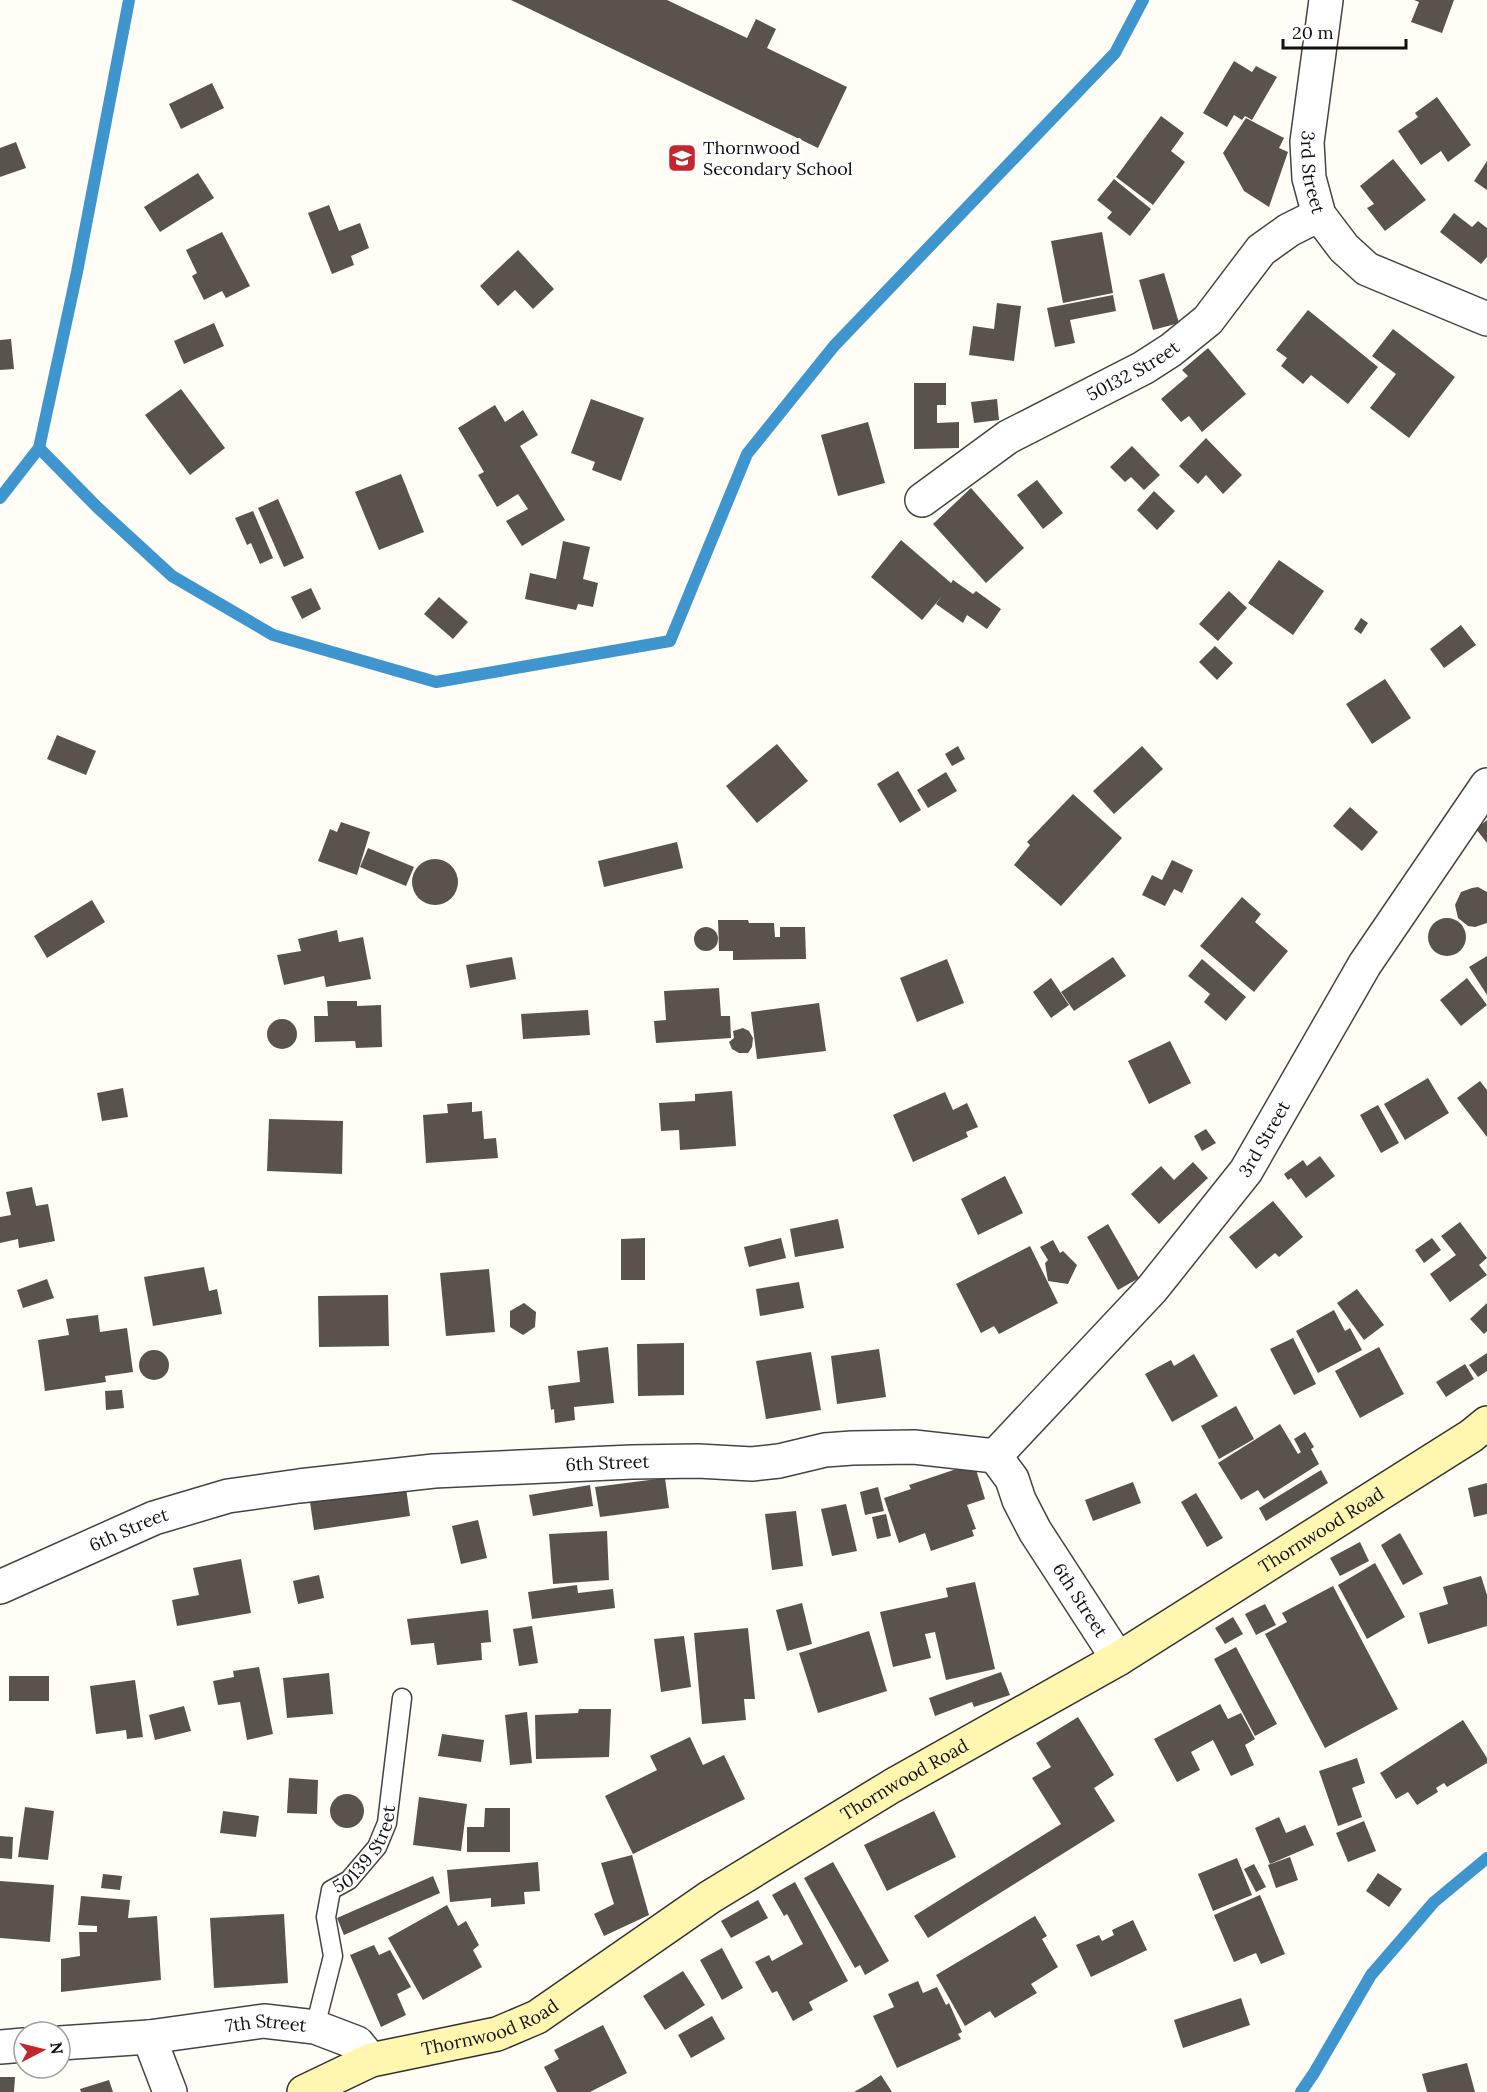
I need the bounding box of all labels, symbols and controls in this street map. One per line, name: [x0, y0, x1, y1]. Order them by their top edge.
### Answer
scale bar: [1283, 12, 1406, 50]
text: 20 m: [1292, 21, 1334, 44]
street label: 3rd Street: [1296, 129, 1330, 216]
place label: Thornwood Secondary School: [703, 136, 853, 180]
school or university icon: Thornwood Secondary School: [666, 142, 698, 174]
street label: 50132 Street: [1083, 336, 1184, 406]
street label: 3rd Street: [1233, 1096, 1295, 1182]
street label: 6th Street: [565, 1450, 649, 1476]
street label: Thornwood Road: [1254, 1482, 1388, 1578]
street label: 6th Street: [85, 1502, 171, 1557]
street label: 6th Street: [1048, 1559, 1113, 1642]
street label: Thornwood Road: [836, 1733, 972, 1826]
street label: 50139 Street: [328, 1804, 400, 1898]
street label: Thornwood Road: [419, 1994, 563, 2060]
street label: 7th Street: [223, 2009, 308, 2037]
north arrow: [12, 2020, 72, 2080]
text: N: [46, 2041, 68, 2056]

